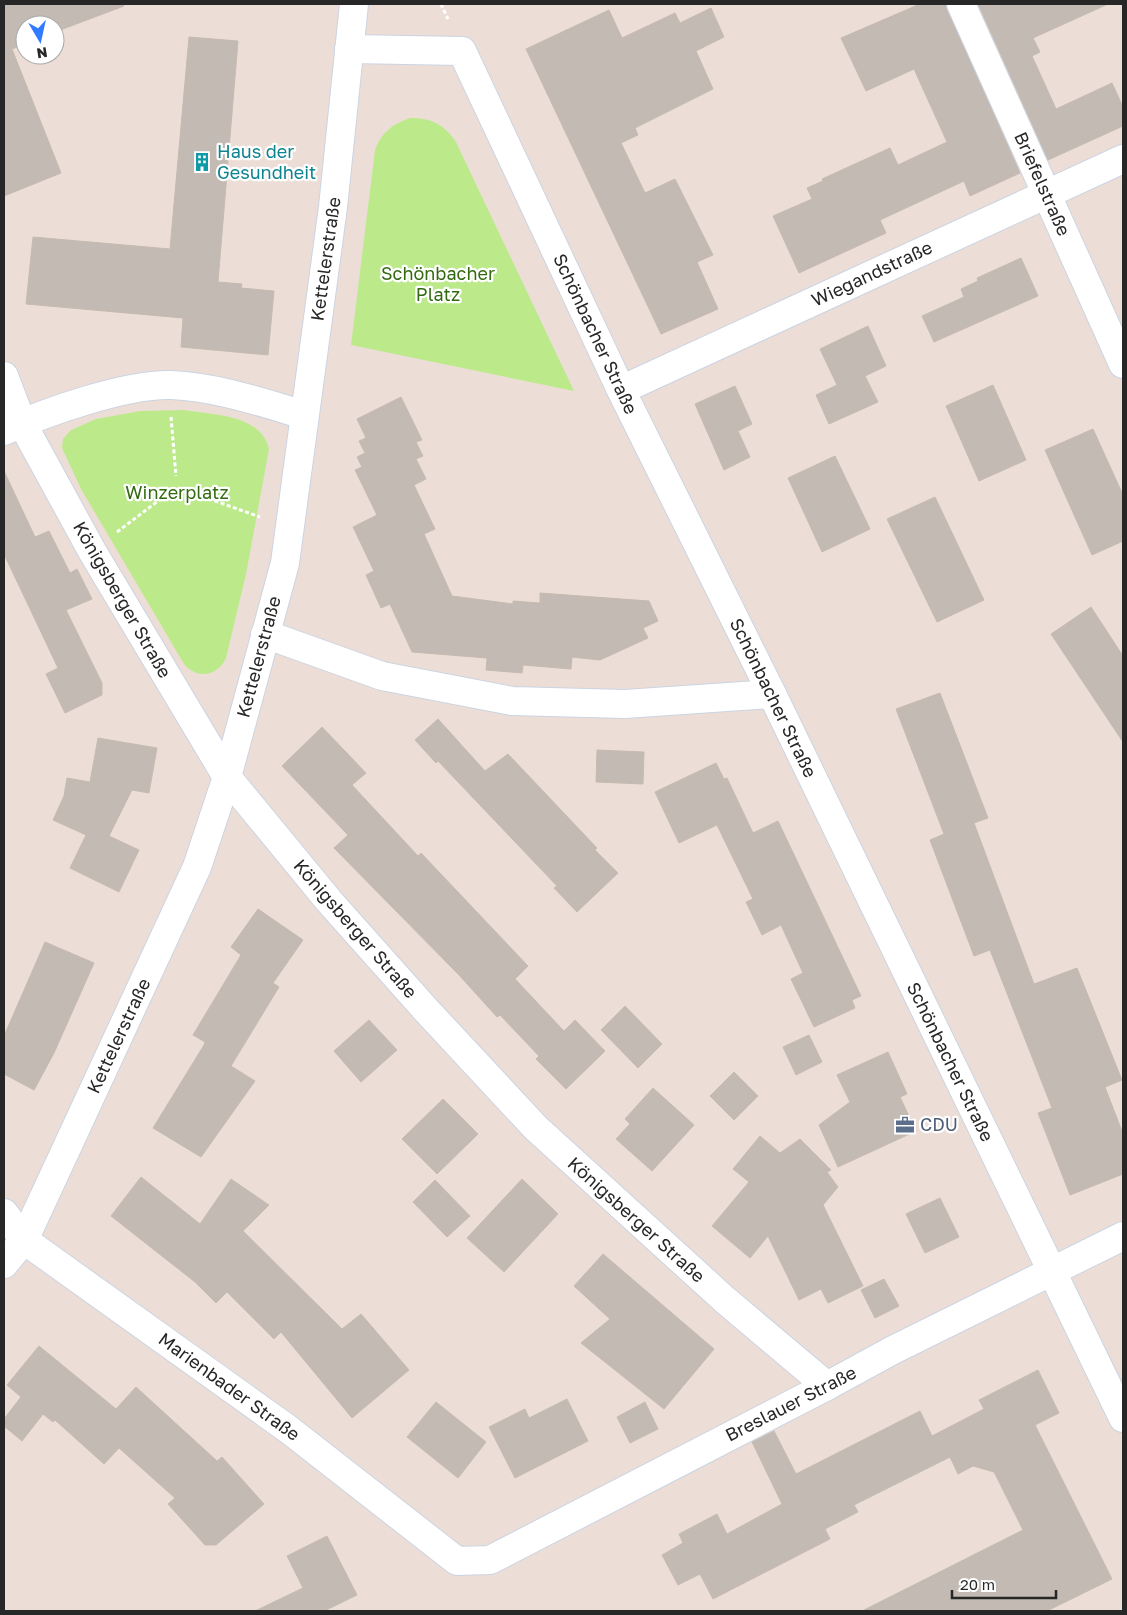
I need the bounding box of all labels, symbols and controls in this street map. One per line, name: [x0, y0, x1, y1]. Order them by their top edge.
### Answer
north arrow: [15, 15, 65, 65]
text: N: [36, 44, 49, 63]
street label: Briefelstraße: [1010, 128, 1076, 239]
place label: Haus der Gesundheit: [217, 140, 316, 183]
building icon: Haus der Gesundheit: [191, 151, 213, 173]
street label: Kettelerstraße: [305, 196, 345, 322]
street label: Wiegandstraße: [808, 236, 935, 311]
street label: Schönbacher Straße: [549, 250, 643, 417]
park label: Schönbacher Platz: [381, 262, 495, 305]
park label: Winzerplatz: [125, 481, 229, 503]
street label: Königsberger Straße: [69, 517, 177, 682]
street label: Kettelerstraße: [231, 594, 285, 720]
street label: Schönbacher Straße: [726, 614, 822, 781]
street label: Königsberger Straße: [289, 854, 422, 1002]
street label: Kettelerstraße: [82, 974, 154, 1097]
street label: Schönbacher Straße: [903, 978, 999, 1145]
place label: CDU: [920, 1113, 958, 1135]
office icon: CDU: [894, 1114, 916, 1136]
street label: Königsberger Straße: [564, 1152, 710, 1287]
street label: Marienbader Straße: [155, 1327, 305, 1445]
street label: Breslauer Straße: [721, 1361, 860, 1446]
scale bar: [952, 1568, 1056, 1600]
text: 20 m: [960, 1575, 995, 1593]

